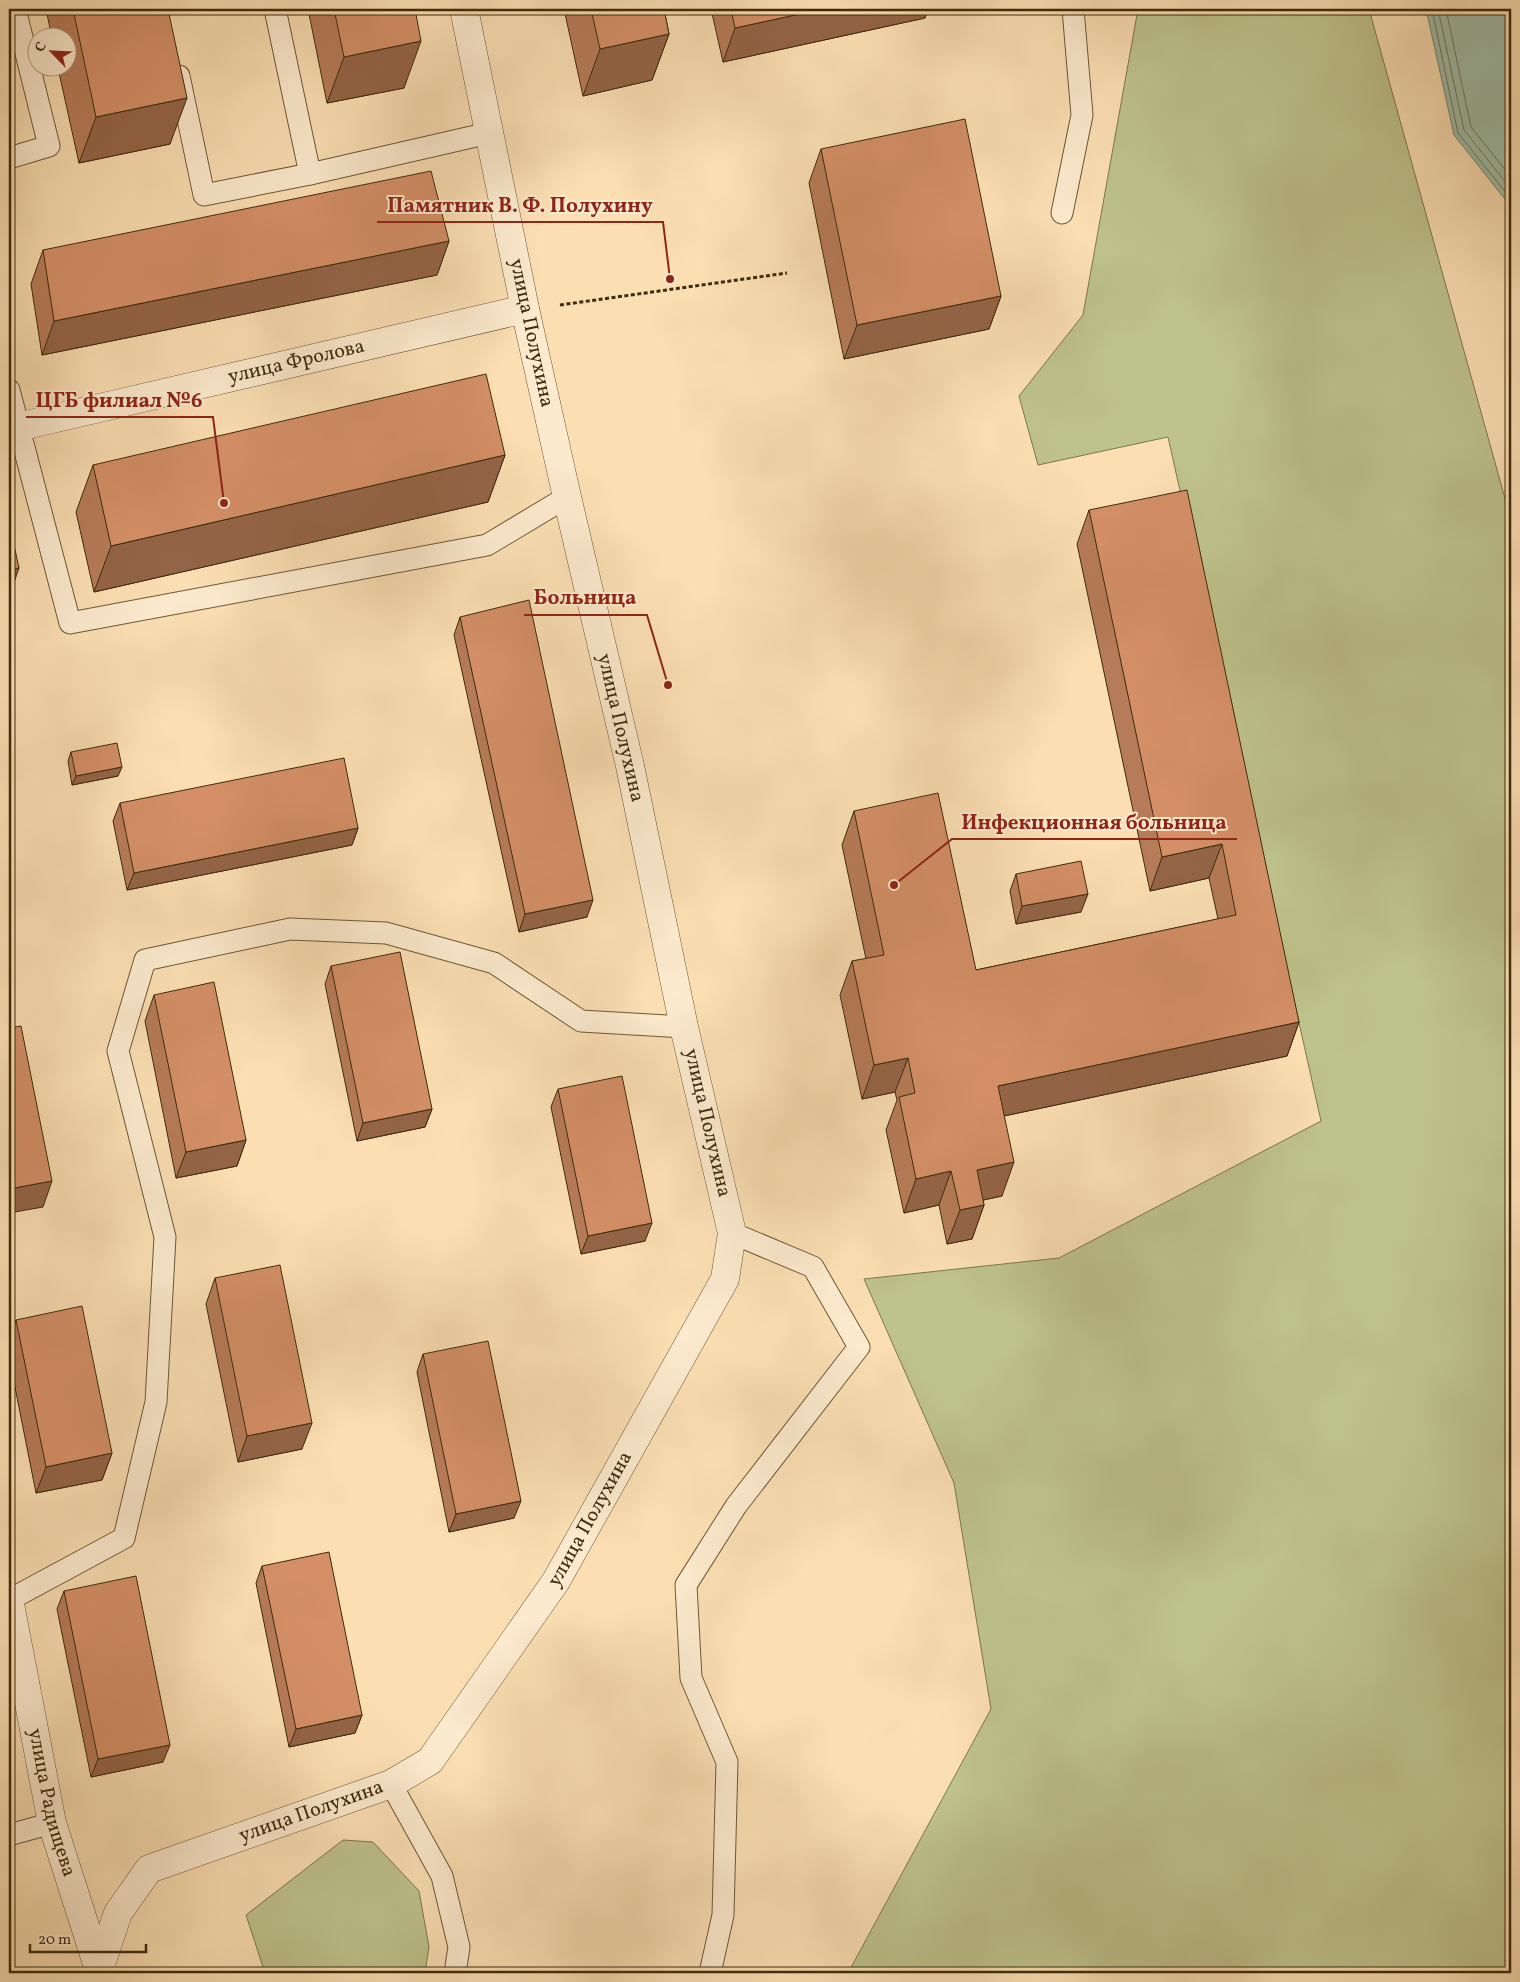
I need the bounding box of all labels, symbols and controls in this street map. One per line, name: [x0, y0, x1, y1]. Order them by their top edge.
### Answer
north arrow: [28, 28, 78, 78]
text: С: [31, 39, 52, 55]
callout: Памятник В. Ф. Полухину: [377, 186, 663, 222]
text: Памятник В. Ф. Полухину: [387, 192, 653, 221]
street label: улица Полухина: [502, 256, 560, 410]
street label: улица Фролова: [225, 333, 368, 392]
callout: ЦГБ филиал №6: [26, 381, 213, 417]
text: ЦГБ филиал №6: [36, 387, 203, 416]
callout: Больница: [524, 579, 647, 615]
text: Больница: [534, 584, 636, 613]
street label: улица Полухина: [589, 651, 651, 805]
callout: Инфекционная больница: [952, 803, 1237, 839]
text: Инфекционная больница: [961, 809, 1227, 838]
street label: улица Полухина: [676, 1046, 738, 1200]
street label: улица Полухина: [542, 1446, 640, 1593]
street label: улица Радищева: [20, 1726, 82, 1880]
street label: улица Полухина: [235, 1774, 388, 1850]
scale bar: [30, 1922, 146, 1954]
text: 20 m: [38, 1930, 71, 1951]

